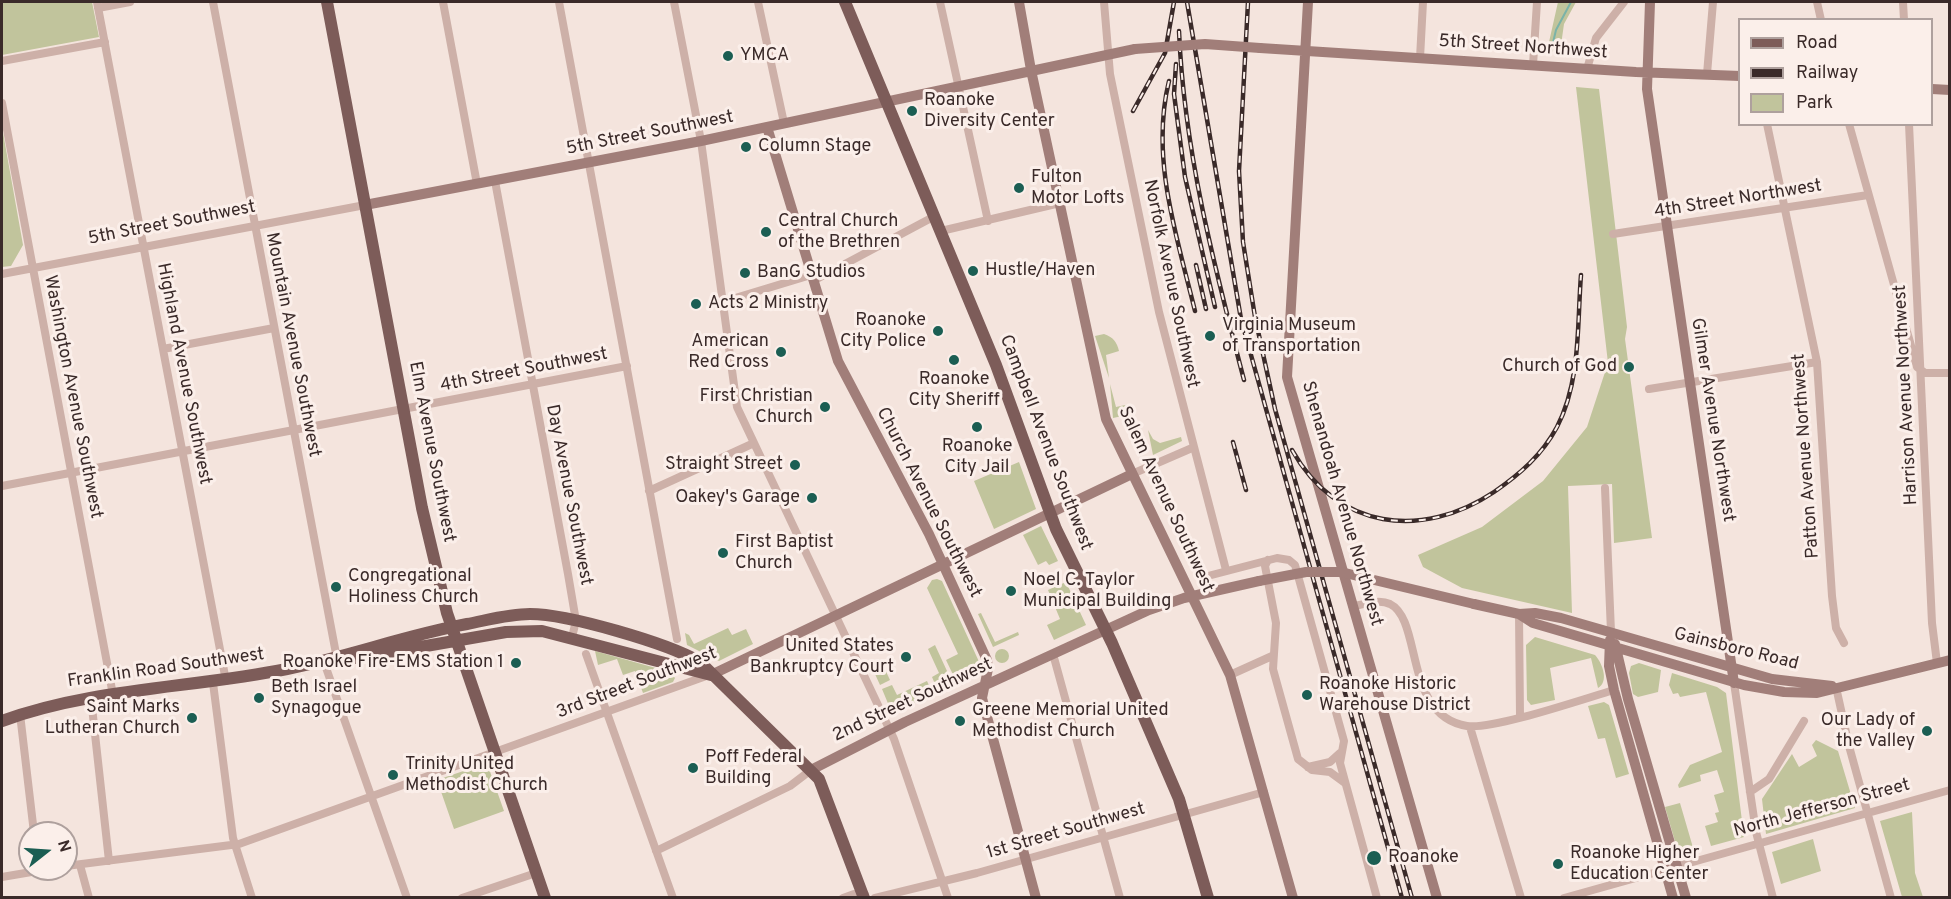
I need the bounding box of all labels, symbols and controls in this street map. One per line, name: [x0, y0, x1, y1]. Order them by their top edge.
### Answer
legend: [1738, 18, 1933, 126]
street label: 5th Street Northwest: [1438, 31, 1608, 65]
text: Road: [1796, 32, 1838, 55]
place label: YMCA: [740, 45, 789, 67]
marker: YMCA: [721, 49, 735, 63]
text: Railway: [1796, 62, 1858, 85]
place label: Roanoke Diversity Center: [924, 90, 1055, 132]
text: Park: [1796, 92, 1833, 115]
marker: Roanoke Diversity Center: [905, 104, 919, 118]
street label: 5th Street Southwest: [564, 107, 736, 161]
place label: Column Stage: [758, 136, 871, 158]
marker: Column Stage: [739, 140, 753, 154]
place label: Fulton Motor Lofts: [1031, 167, 1124, 210]
street label: 4th Street Northwest: [1653, 176, 1823, 224]
street label: Norfolk Avenue Southwest: [1137, 178, 1203, 390]
marker: Fulton Motor Lofts: [1012, 181, 1026, 195]
street label: 5th Street Southwest: [86, 197, 258, 251]
place label: Central Church of the Brethren: [778, 211, 900, 254]
marker: Central Church of the Brethren: [759, 225, 773, 239]
street label: Mountain Avenue Southwest: [260, 231, 324, 459]
place label: Hustle/Haven: [985, 260, 1095, 282]
street label: Highland Avenue Southwest: [151, 261, 215, 487]
place label: BanG Studios: [757, 262, 865, 284]
marker: Hustle/Haven: [966, 264, 980, 278]
marker: BanG Studios: [738, 266, 752, 280]
street label: Washington Avenue Southwest: [38, 273, 106, 521]
street label: Harrison Avenue Northwest: [1890, 284, 1924, 506]
place label: Acts 2 Ministry: [708, 293, 828, 315]
marker: Acts 2 Ministry: [689, 297, 703, 311]
place label: Roanoke City Police: [840, 310, 926, 352]
place label: Virginia Museum of Transportation: [1222, 315, 1361, 358]
street label: Gilmer Avenue Northwest: [1685, 316, 1739, 524]
marker: Roanoke City Police: [931, 324, 945, 338]
marker: Virginia Museum of Transportation: [1203, 329, 1217, 343]
place label: American Red Cross: [688, 331, 769, 374]
street label: Campbell Avenue Southwest: [994, 332, 1096, 554]
street label: 4th Street Southwest: [438, 344, 610, 398]
marker: American Red Cross: [774, 345, 788, 359]
marker: Roanoke City Sheriff: [947, 353, 961, 367]
street label: Patton Avenue Northwest: [1789, 353, 1825, 559]
place label: Church of God: [1502, 356, 1617, 378]
street label: Elm Avenue Southwest: [403, 360, 459, 544]
marker: Church of God: [1622, 360, 1636, 374]
place label: Roanoke City Sheriff: [908, 369, 1000, 412]
street label: Shenandoah Avenue Northwest: [1296, 379, 1386, 629]
place label: First Christian Church: [700, 386, 813, 428]
marker: First Christian Church: [818, 400, 832, 414]
street label: Day Avenue Southwest: [540, 403, 596, 587]
street label: Salem Avenue Southwest: [1112, 403, 1218, 597]
street label: Church Avenue Southwest: [871, 404, 985, 602]
marker: Roanoke City Jail: [970, 420, 984, 434]
place label: Roanoke City Jail: [942, 436, 1012, 478]
place label: Straight Street: [665, 454, 783, 476]
marker: Straight Street: [788, 458, 802, 472]
place label: Oakey's Garage: [675, 487, 800, 509]
marker: Oakey's Garage: [805, 491, 819, 505]
place label: First Baptist Church: [735, 532, 834, 574]
marker: First Baptist Church: [716, 546, 730, 560]
place label: Congregational Holiness Church: [348, 566, 479, 608]
place label: Noel C. Taylor Municipal Building: [1023, 570, 1171, 612]
marker: Congregational Holiness Church: [329, 580, 343, 594]
marker: Noel C. Taylor Municipal Building: [1004, 584, 1018, 598]
street label: Gainsboro Road: [1671, 624, 1801, 676]
place label: United States Bankruptcy Court: [750, 636, 894, 678]
street label: 3rd Street Southwest: [554, 643, 720, 725]
street label: Franklin Road Southwest: [66, 644, 266, 694]
marker: United States Bankruptcy Court: [899, 650, 913, 664]
place label: Roanoke Fire-EMS Station 1: [282, 652, 504, 674]
street label: 2nd Street Southwest: [830, 654, 996, 748]
marker: Roanoke Fire-EMS Station 1: [509, 656, 523, 670]
place label: Roanoke Historic Warehouse District: [1319, 674, 1471, 716]
place label: Beth Israel Synagogue: [271, 677, 361, 720]
marker: Roanoke Historic Warehouse District: [1300, 688, 1314, 702]
marker: Beth Israel Synagogue: [252, 691, 266, 705]
place label: Saint Marks Lutheran Church: [45, 697, 180, 740]
place label: Greene Memorial United Methodist Church: [972, 700, 1169, 742]
place label: Our Lady of the Valley: [1821, 710, 1915, 752]
marker: Saint Marks Lutheran Church: [185, 711, 199, 725]
marker: Greene Memorial United Methodist Church: [953, 714, 967, 728]
marker: Our Lady of the Valley: [1920, 724, 1934, 738]
place label: Poff Federal Building: [705, 747, 802, 789]
place label: Trinity United Methodist Church: [405, 754, 548, 796]
marker: Poff Federal Building: [686, 761, 700, 775]
marker: Trinity United Methodist Church: [386, 768, 400, 782]
street label: North Jefferson Street: [1732, 775, 1912, 843]
street label: 1st Street Southwest: [984, 799, 1148, 865]
north arrow: [18, 821, 78, 881]
text: N: [52, 838, 75, 855]
place label: Roanoke Higher Education Center: [1570, 843, 1709, 886]
place label: Roanoke: [1388, 847, 1459, 869]
marker: Roanoke: [1365, 849, 1383, 867]
marker: Roanoke Higher Education Center: [1551, 857, 1565, 871]

